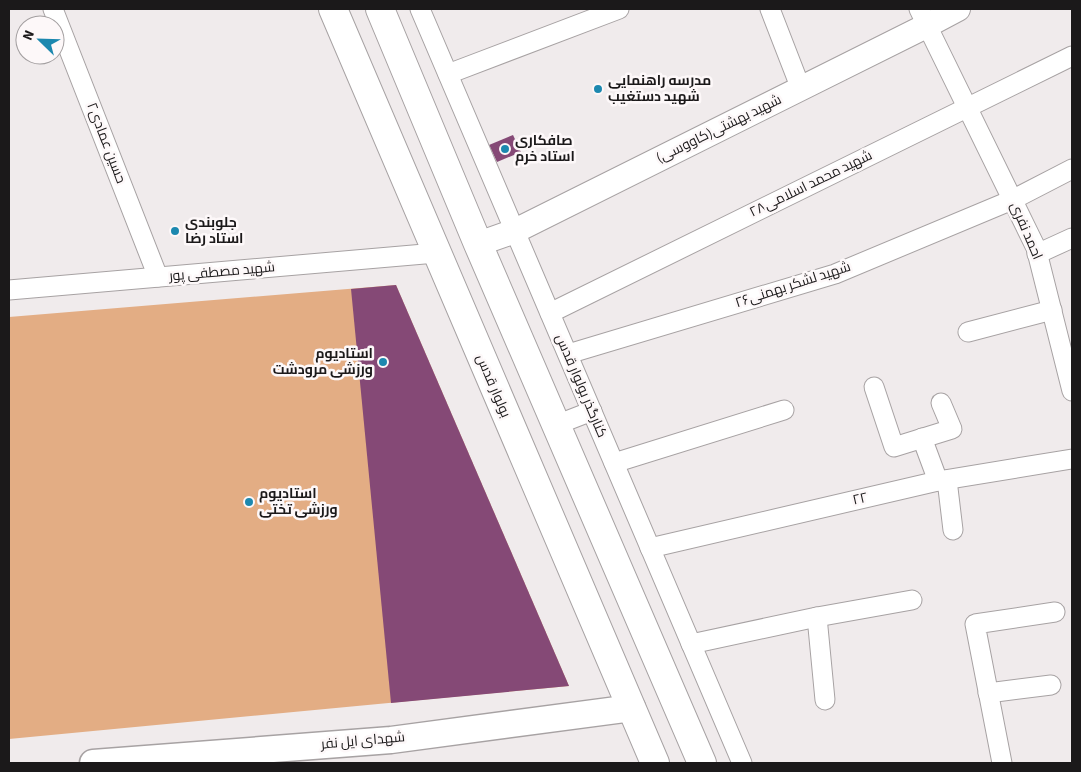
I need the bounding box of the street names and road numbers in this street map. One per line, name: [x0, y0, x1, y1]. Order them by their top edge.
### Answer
street label: شهید بهشتی(کاووسی): [653, 90, 785, 168]
street label: حسین عمادی۲: [81, 100, 131, 186]
street label: شهید محمد اسلامی۲۸: [746, 146, 876, 222]
street label: احمد نفری: [1005, 199, 1047, 263]
street label: شهید مصطفی پور: [167, 257, 276, 287]
street label: شهید لشکر بهمنی۲۶: [733, 257, 853, 313]
street label: کنارگذر بولوار قدس: [550, 331, 612, 441]
street label: بولوار قدس: [471, 351, 515, 421]
street label: ۲۲: [851, 488, 869, 510]
street label: شهدای ایل نفر: [319, 727, 406, 755]

